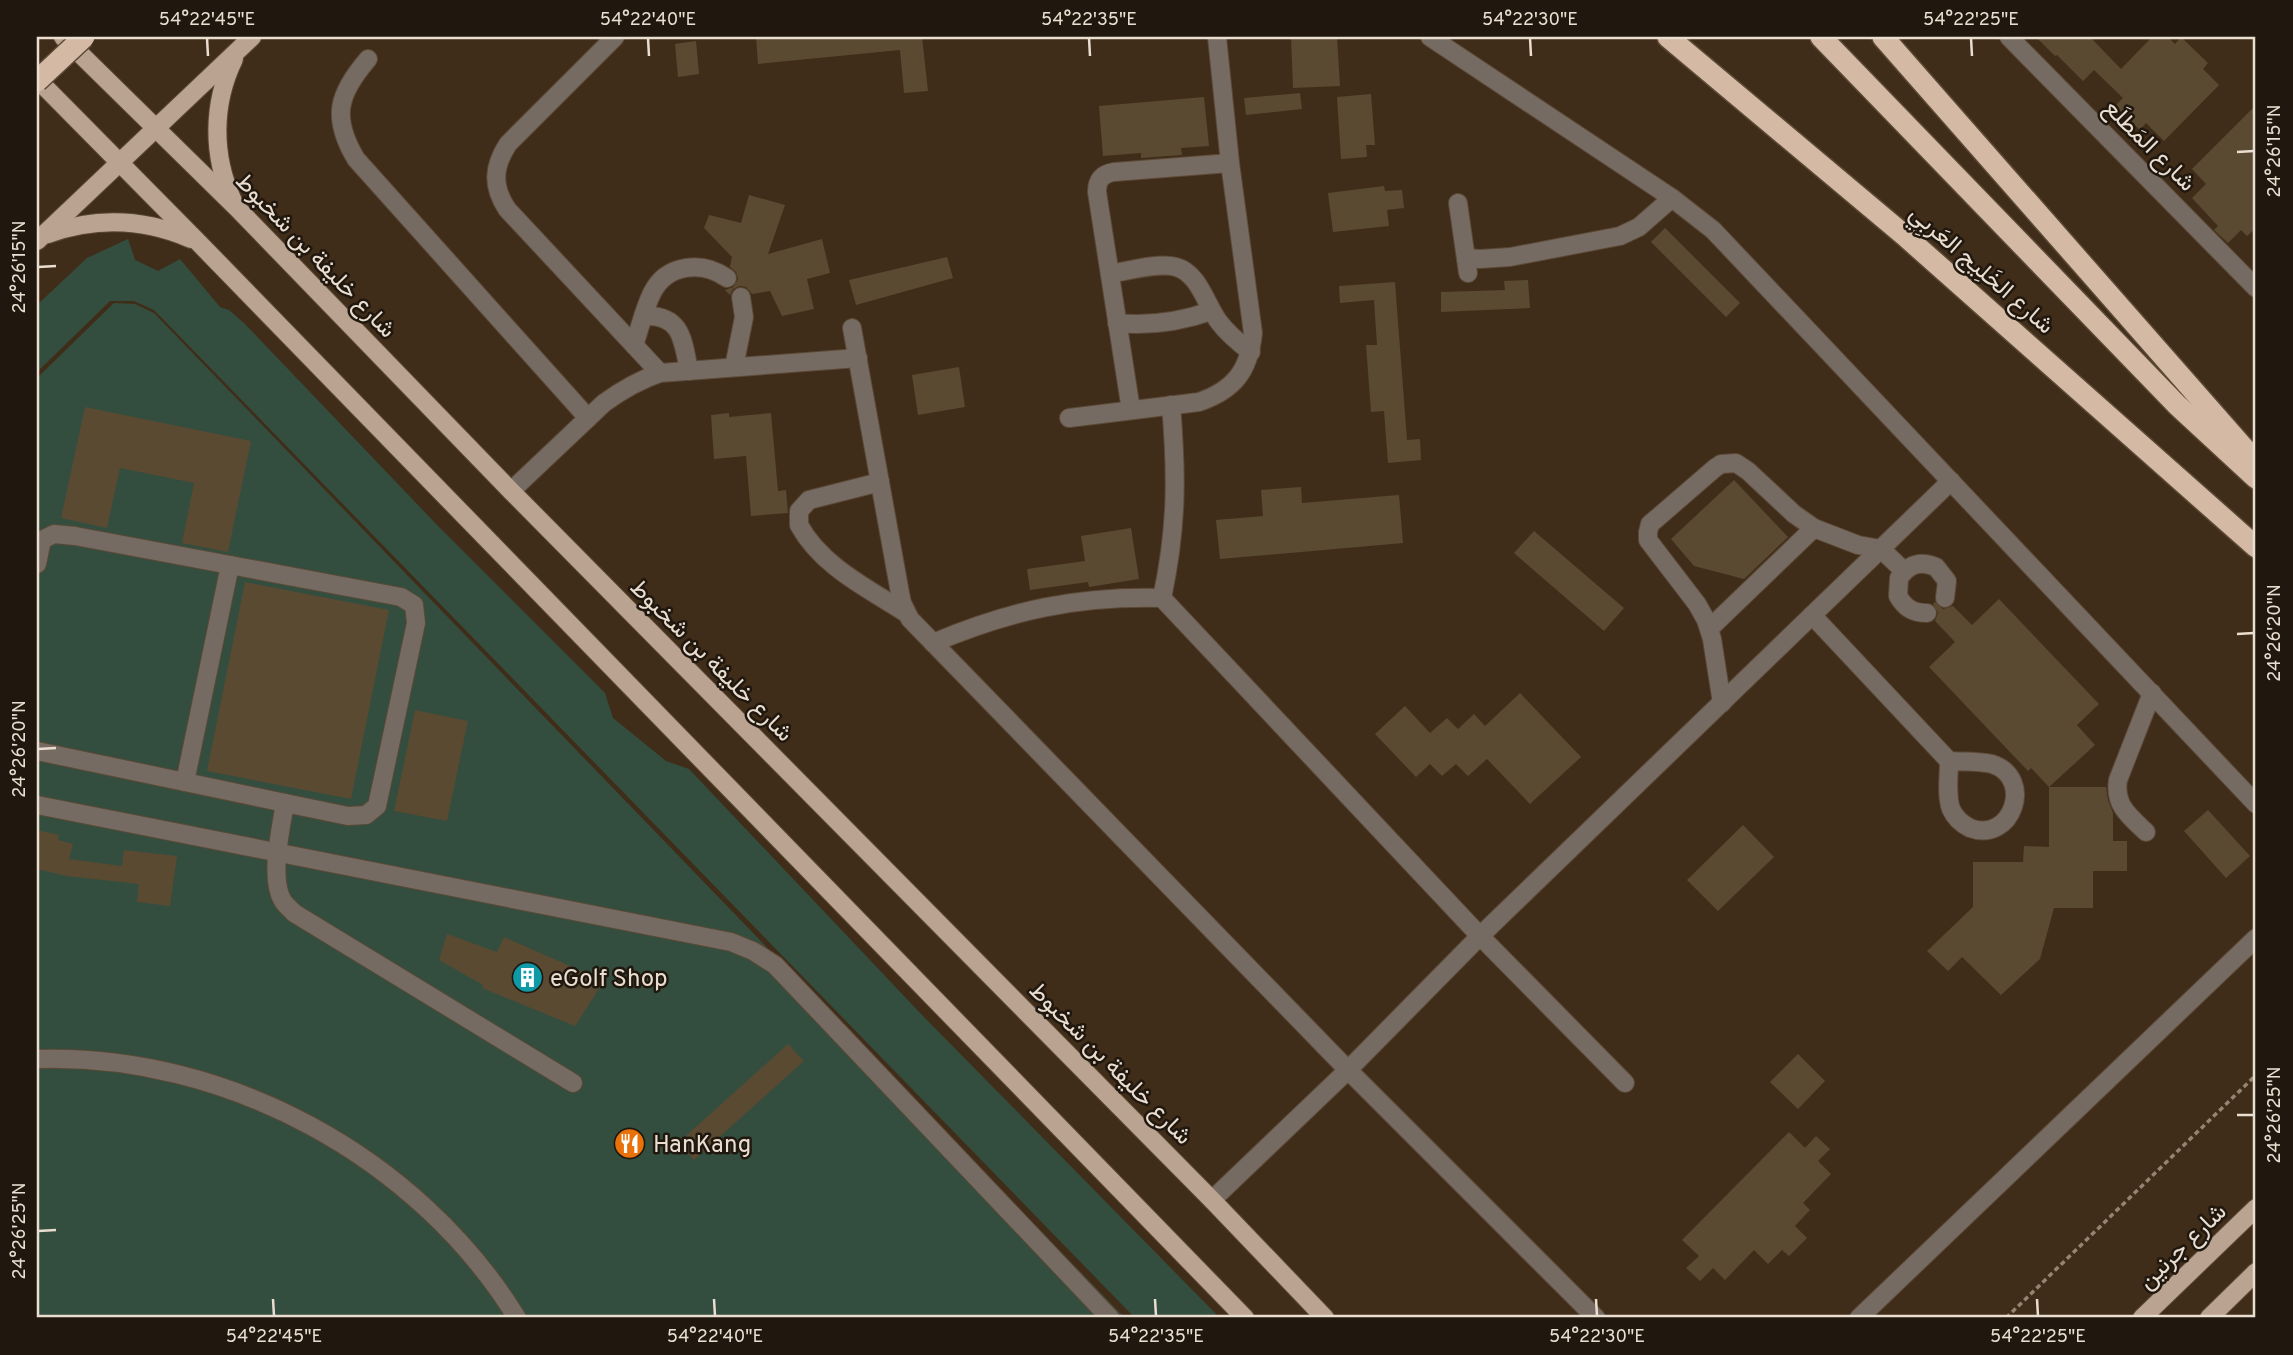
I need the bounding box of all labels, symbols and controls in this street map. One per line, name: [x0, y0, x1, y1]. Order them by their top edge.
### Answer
text: 54°22'45"E: [159, 9, 255, 32]
text: 54°22'40"E: [600, 9, 696, 32]
text: 54°22'35"E: [1041, 9, 1137, 32]
text: 54°22'30"E: [1482, 9, 1578, 32]
text: 54°22'25"E: [1923, 9, 2019, 32]
street label: شارع المَطلَع: [2096, 94, 2201, 199]
text: 24°26'15"N: [2264, 105, 2287, 197]
street label: شارع خليفة بن شخبوط: [228, 167, 401, 345]
street label: شارع الخَلِيج العَربِي: [1901, 199, 2059, 343]
text: 24°26'15"N: [9, 221, 32, 313]
street label: شارع خليفة بن شخبوط: [623, 574, 798, 749]
text: 24°26'20"N: [2264, 584, 2287, 682]
text: 24°26'20"N: [9, 700, 32, 798]
building icon: eGolf Shop: [510, 961, 544, 995]
place label: eGolf Shop: [550, 965, 668, 995]
street label: شارع خليفة بن شخبوط: [1022, 977, 1197, 1152]
text: 24°26'25"N: [2264, 1066, 2287, 1164]
restaurant icon: HanKang: [613, 1127, 647, 1161]
place label: HanKang: [653, 1131, 751, 1161]
text: 24°26'25"N: [9, 1182, 32, 1280]
street label: شارع جرنين: [2133, 1198, 2234, 1297]
text: 54°22'45"E: [226, 1326, 322, 1349]
text: 54°22'40"E: [667, 1326, 763, 1349]
text: 54°22'35"E: [1108, 1326, 1204, 1349]
text: 54°22'30"E: [1549, 1326, 1645, 1349]
text: 54°22'25"E: [1990, 1326, 2086, 1349]

